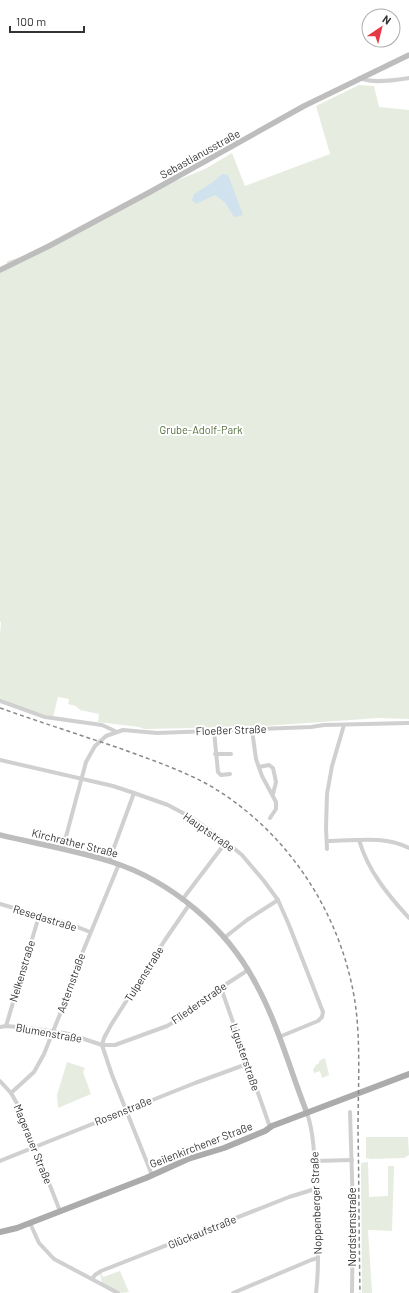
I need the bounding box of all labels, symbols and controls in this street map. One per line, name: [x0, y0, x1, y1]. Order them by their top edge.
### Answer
scale bar: [10, 8, 84, 34]
north arrow: [361, 8, 401, 48]
text: N: [380, 12, 394, 27]
text: 100 m: [16, 14, 46, 28]
street label: Sebastianusstraße: [157, 126, 242, 181]
park label: Grube-Adolf-Park: [159, 423, 243, 436]
street label: Floeßer Straße: [195, 722, 267, 737]
street label: Hauptstraße: [181, 809, 238, 854]
street label: Kirchrather Straße: [31, 825, 120, 860]
street label: Resedastraße: [12, 902, 79, 933]
street label: Nelkenstraße: [6, 938, 37, 1003]
street label: Tulpenstraße: [121, 944, 166, 1004]
street label: Asternstraße: [54, 951, 87, 1014]
street label: Fliederstraße: [169, 979, 229, 1026]
street label: Blumenstraße: [15, 1020, 83, 1045]
street label: Ligusterstraße: [228, 1021, 263, 1092]
street label: Rosenstraße: [92, 1093, 153, 1128]
street label: Magerauer Straße: [12, 1102, 55, 1186]
street label: Geilenkirchener Straße: [147, 1119, 254, 1170]
street label: Noppenberger Straße: [307, 1151, 324, 1255]
street label: Nordsternstraße: [345, 1187, 358, 1267]
street label: Glückaufstraße: [166, 1212, 238, 1251]

